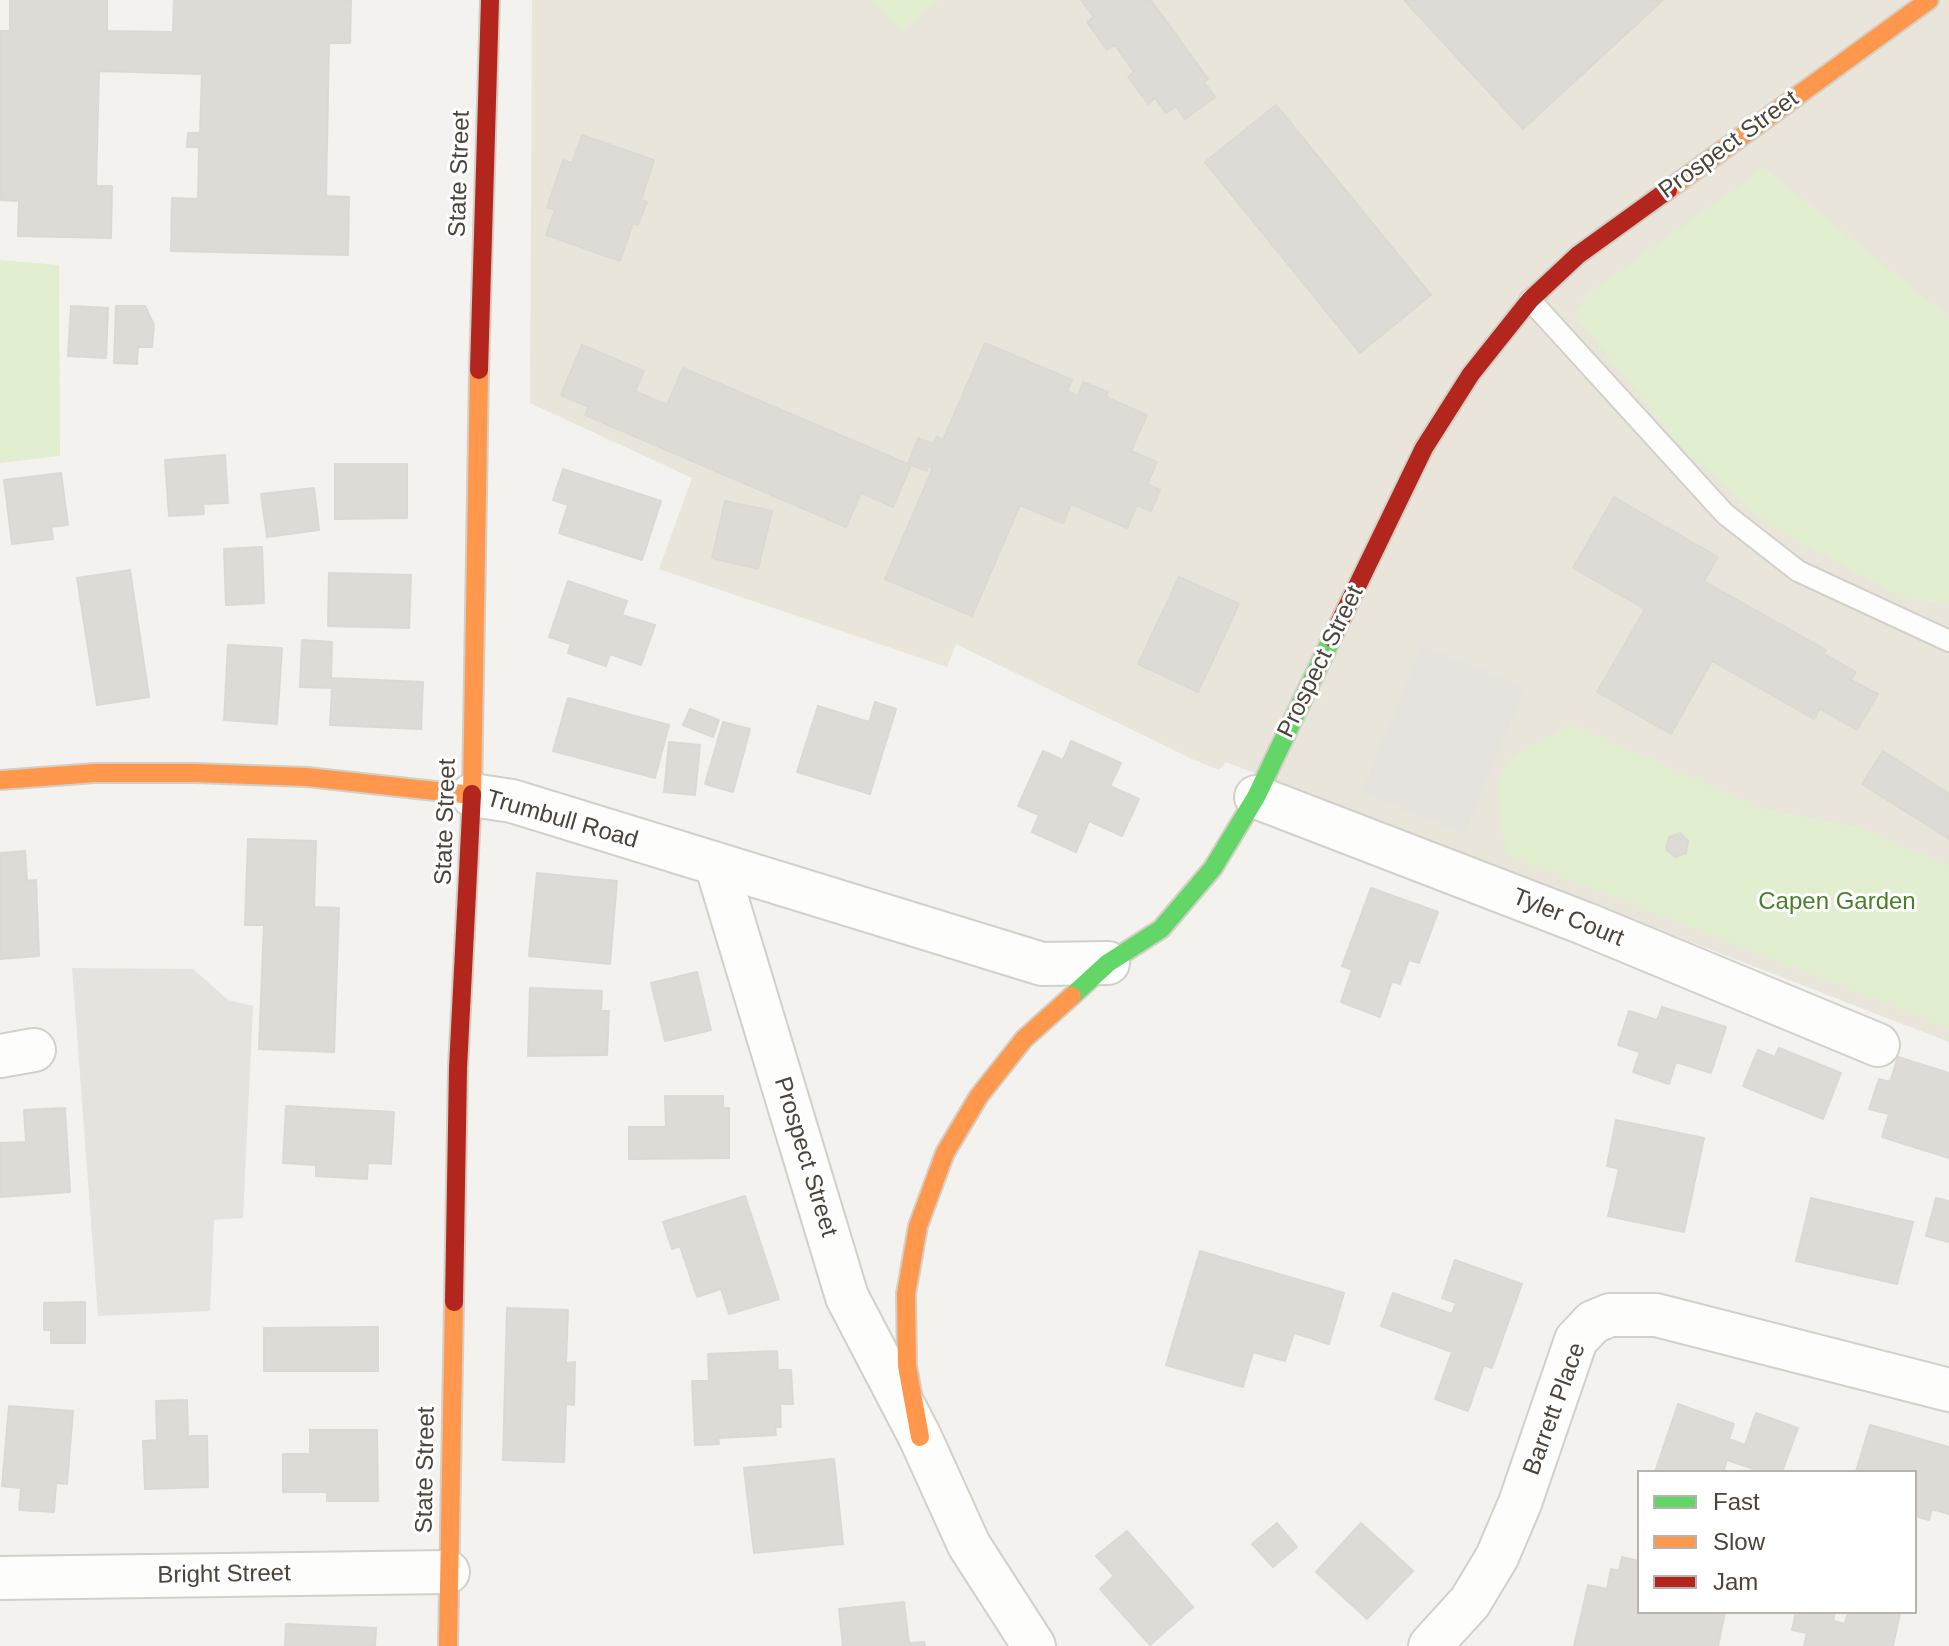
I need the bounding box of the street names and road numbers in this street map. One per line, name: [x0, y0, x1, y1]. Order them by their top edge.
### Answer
street label: Prospect Street: [1654, 85, 1804, 205]
street label: State Street: [443, 110, 477, 238]
street label: Prospect Street: [1272, 581, 1370, 743]
street label: State Street: [429, 758, 463, 886]
street label: Trumbull Road: [483, 785, 641, 855]
street label: Tyler Court: [1508, 883, 1628, 953]
street label: Prospect Street: [767, 1074, 843, 1240]
street label: Barrett Place: [1518, 1339, 1592, 1479]
street label: State Street: [410, 1406, 442, 1534]
street label: Bright Street: [157, 1559, 291, 1591]

